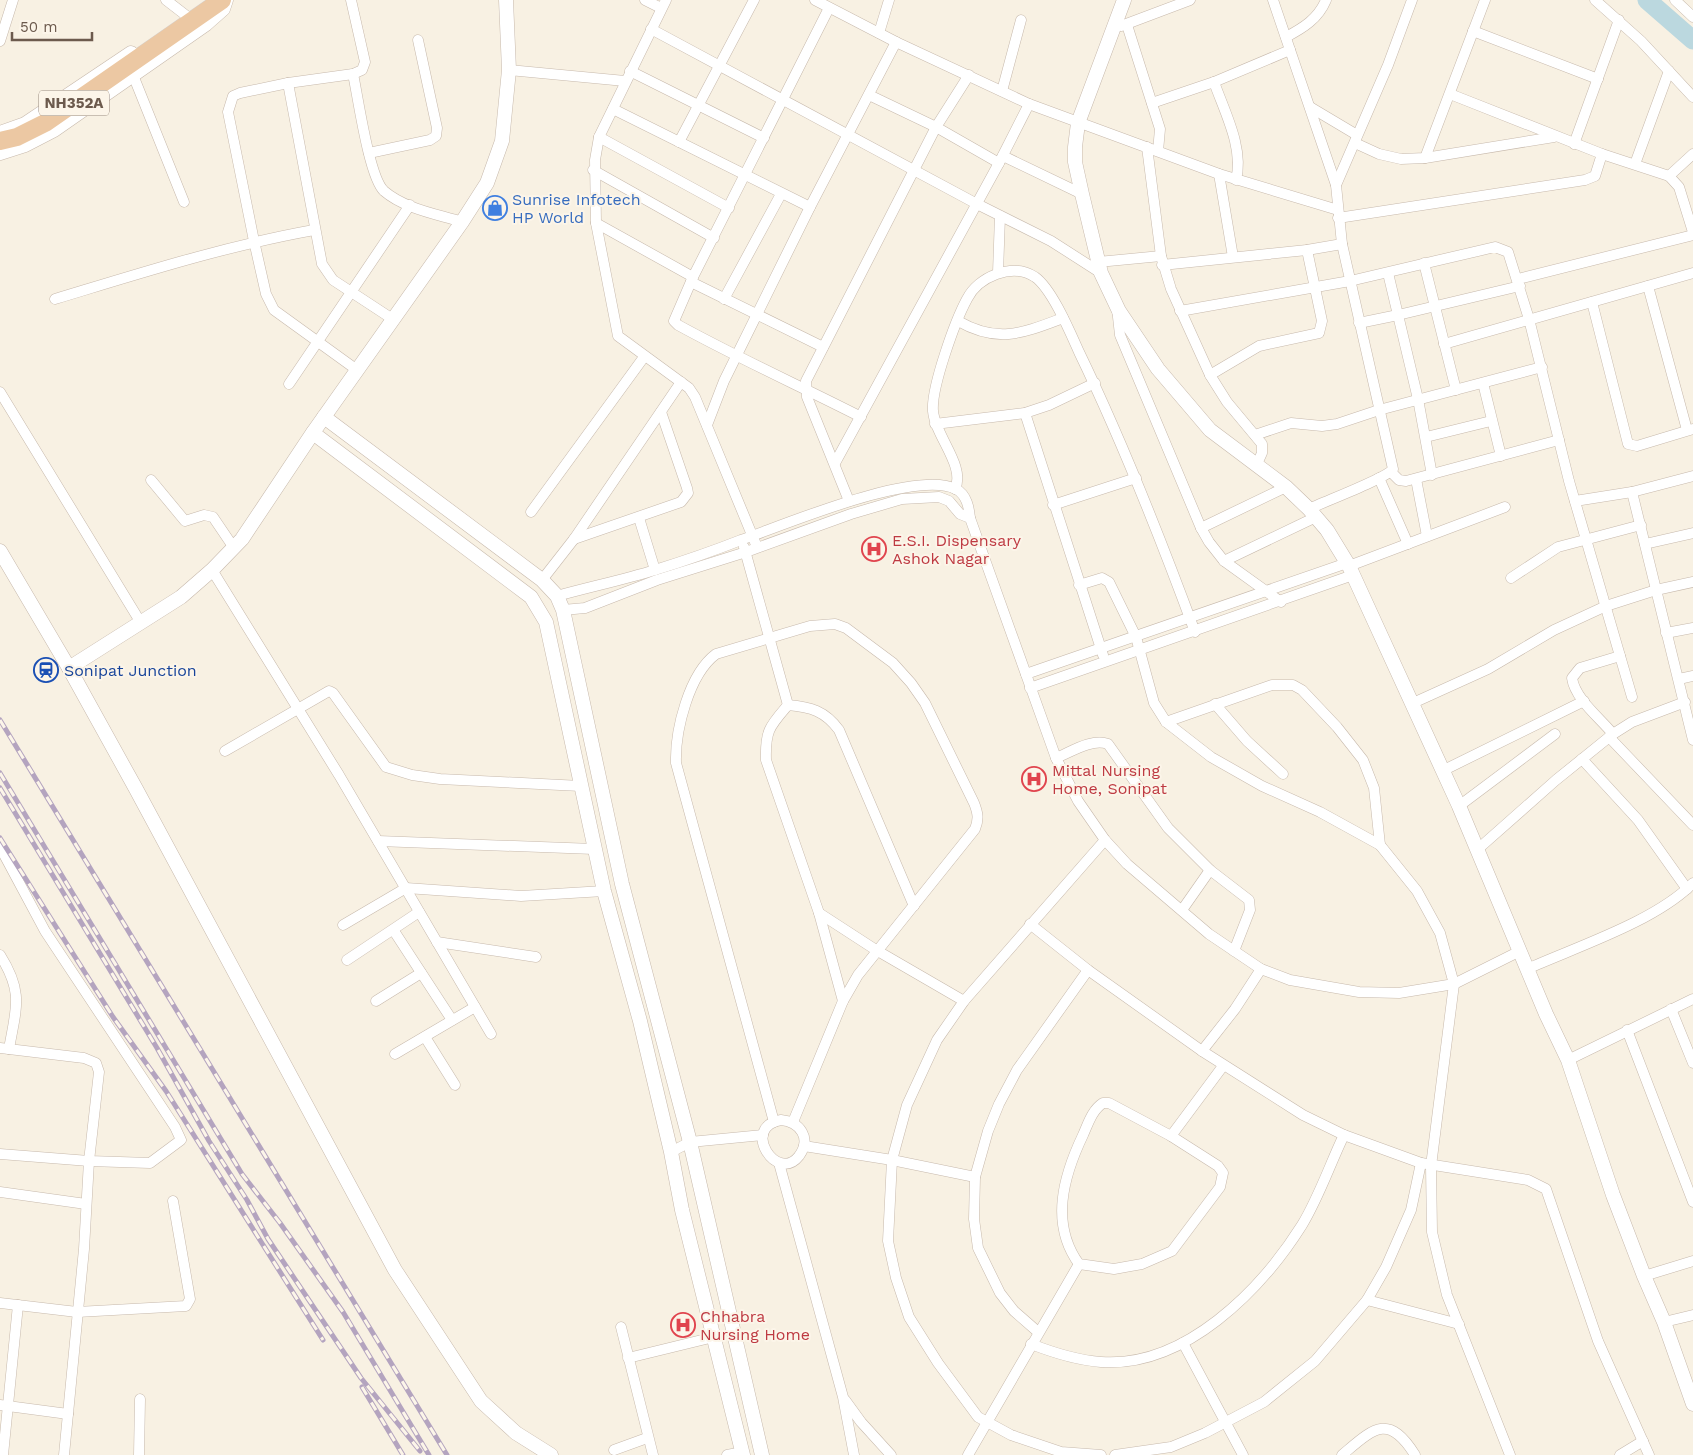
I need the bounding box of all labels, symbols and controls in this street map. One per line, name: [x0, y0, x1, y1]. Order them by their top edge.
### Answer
scale bar: [12, 10, 92, 42]
text: 50 m: [20, 18, 57, 36]
road number: NH352A: [39, 90, 109, 116]
place label: Sunrise Infotech HP World: [512, 190, 641, 227]
shop icon: Sunrise Infotech HP World: [482, 195, 508, 221]
place label: E.S.I. Dispensary Ashok Nagar: [892, 531, 1022, 568]
hospital icon: E.S.I. Dispensary Ashok Nagar: [861, 536, 887, 562]
station icon: Sonipat Junction: [33, 657, 59, 683]
place label: Sonipat Junction: [64, 661, 197, 680]
place label: Mittal Nursing Home, Sonipat: [1052, 761, 1167, 798]
hospital icon: Mittal Nursing Home, Sonipat: [1021, 766, 1047, 792]
place label: Chhabra Nursing Home: [700, 1307, 810, 1344]
hospital icon: Chhabra Nursing Home: [670, 1312, 696, 1338]

